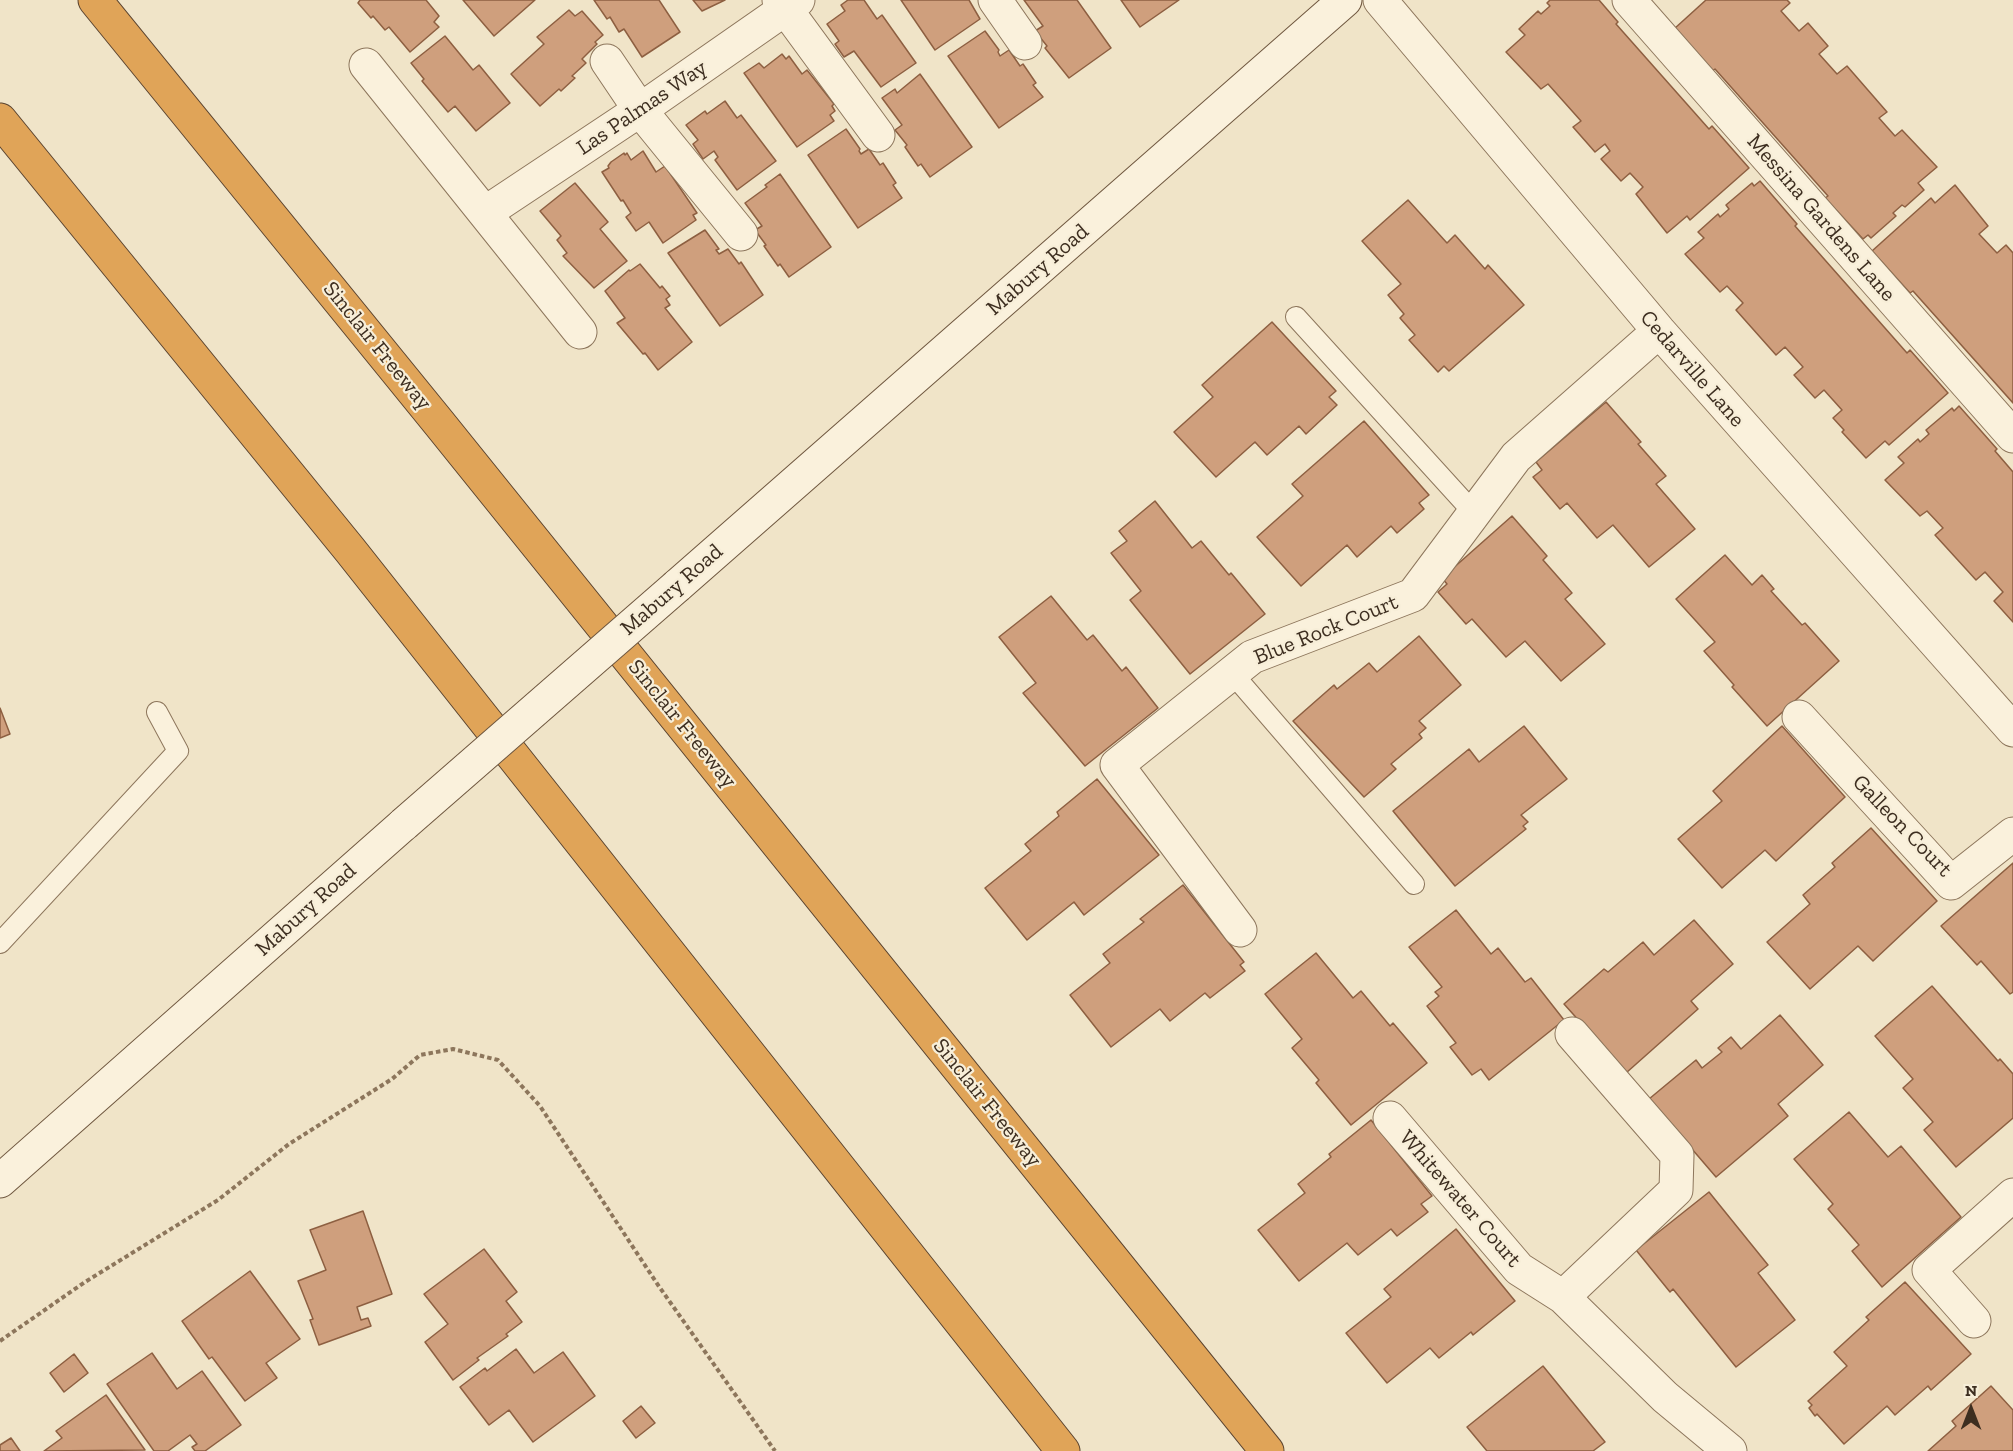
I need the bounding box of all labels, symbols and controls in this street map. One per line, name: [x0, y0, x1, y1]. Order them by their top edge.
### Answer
street label: Las Palmas Way: [572, 55, 712, 161]
street label: Messina Gardens Lane: [1741, 129, 1901, 307]
street label: Mabury Road: [982, 218, 1094, 322]
street label: Sinclair Freeway: [317, 276, 437, 416]
street label: Cedarville Lane: [1634, 305, 1750, 433]
street label: Mabury Road: [616, 538, 728, 642]
street label: Blue Rock Court: [1250, 589, 1402, 671]
street label: Sinclair Freeway: [622, 654, 742, 794]
street label: Galleon Court: [1847, 769, 1957, 883]
street label: Mabury Road: [250, 858, 362, 962]
street label: Sinclair Freeway: [927, 1033, 1047, 1173]
street label: Whitewater Court: [1393, 1125, 1527, 1273]
north arrow: [1941, 1379, 2001, 1439]
text: N: [1965, 1381, 1977, 1400]

